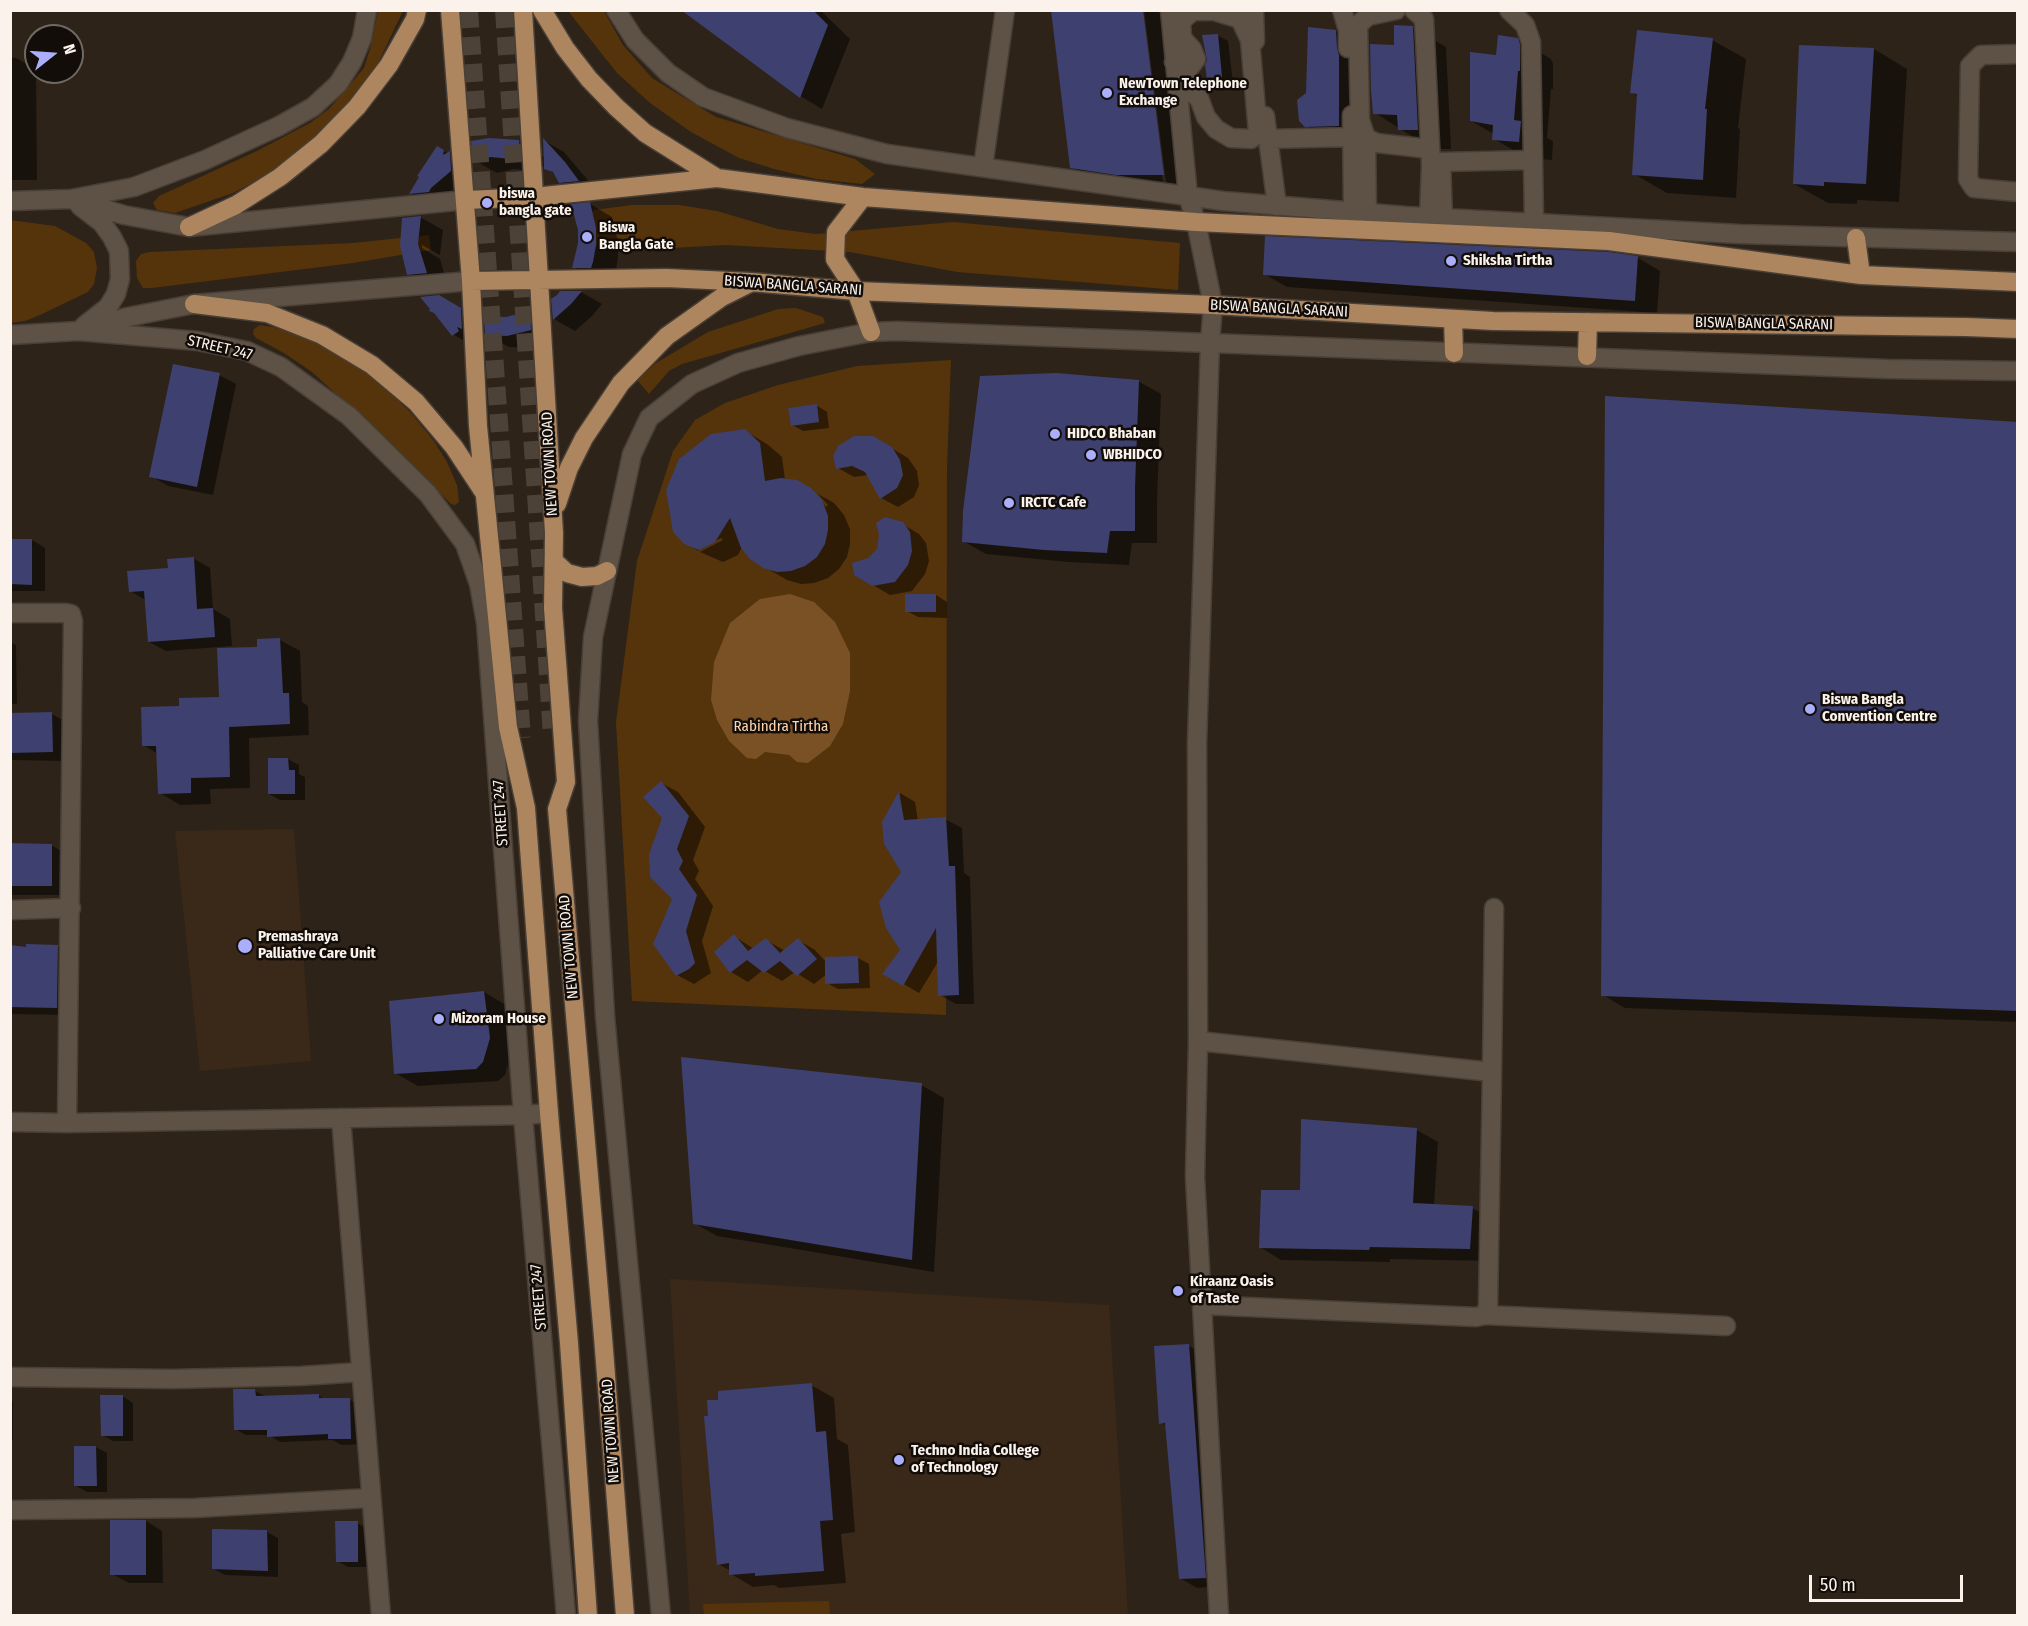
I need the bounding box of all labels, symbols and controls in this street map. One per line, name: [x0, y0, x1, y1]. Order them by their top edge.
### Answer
north arrow: [24, 24, 84, 84]
text: N: [59, 42, 80, 57]
place label: NewTown Telephone Exchange: [1119, 75, 1247, 110]
marker: NewTown Telephone Exchange: [1100, 86, 1114, 100]
place label: biswa bangla gate: [499, 185, 572, 220]
marker: biswa bangla gate: [480, 196, 494, 210]
place label: Biswa Bangla Gate: [599, 219, 674, 254]
marker: Biswa Bangla Gate: [580, 230, 594, 244]
place label: Shiksha Tirtha: [1463, 252, 1552, 270]
marker: Shiksha Tirtha: [1444, 254, 1458, 268]
street label: BISWA BANGLA SARANI: [723, 272, 863, 300]
street label: BISWA BANGLA SARANI: [1210, 296, 1348, 322]
street label: BISWA BANGLA SARANI: [1695, 314, 1833, 334]
street label: STREET 247: [186, 332, 254, 364]
street label: NEW TOWN ROAD: [538, 411, 562, 517]
place label: HIDCO Bhaban: [1067, 425, 1156, 443]
marker: HIDCO Bhaban: [1048, 427, 1062, 441]
place label: WBHIDCO: [1103, 446, 1162, 464]
marker: WBHIDCO: [1084, 448, 1098, 462]
place label: IRCTC Cafe: [1021, 494, 1086, 512]
marker: IRCTC Cafe: [1002, 496, 1016, 510]
place label: Biswa Bangla Convention Centre: [1822, 691, 1937, 726]
marker: Biswa Bangla Convention Centre: [1803, 702, 1817, 716]
park label: Rabindra Tirtha: [734, 718, 828, 736]
street label: STREET 247: [490, 779, 512, 847]
street label: NEW TOWN ROAD: [555, 894, 583, 1000]
place label: Premashraya Palliative Care Unit: [258, 928, 376, 963]
marker: Premashraya Palliative Care Unit: [236, 937, 254, 955]
place label: Mizoram House: [451, 1010, 546, 1028]
marker: Mizoram House: [432, 1012, 446, 1026]
street label: STREET 247: [527, 1263, 551, 1331]
place label: Kiraanz Oasis of Taste: [1190, 1273, 1273, 1308]
marker: Kiraanz Oasis of Taste: [1171, 1284, 1185, 1298]
street label: NEW TOWN ROAD: [598, 1378, 624, 1484]
place label: Techno India College of Technology: [911, 1442, 1039, 1477]
marker: Techno India College of Technology: [892, 1453, 906, 1467]
scale bar: [1812, 1563, 1966, 1601]
text: 50 m: [1820, 1574, 1856, 1596]

